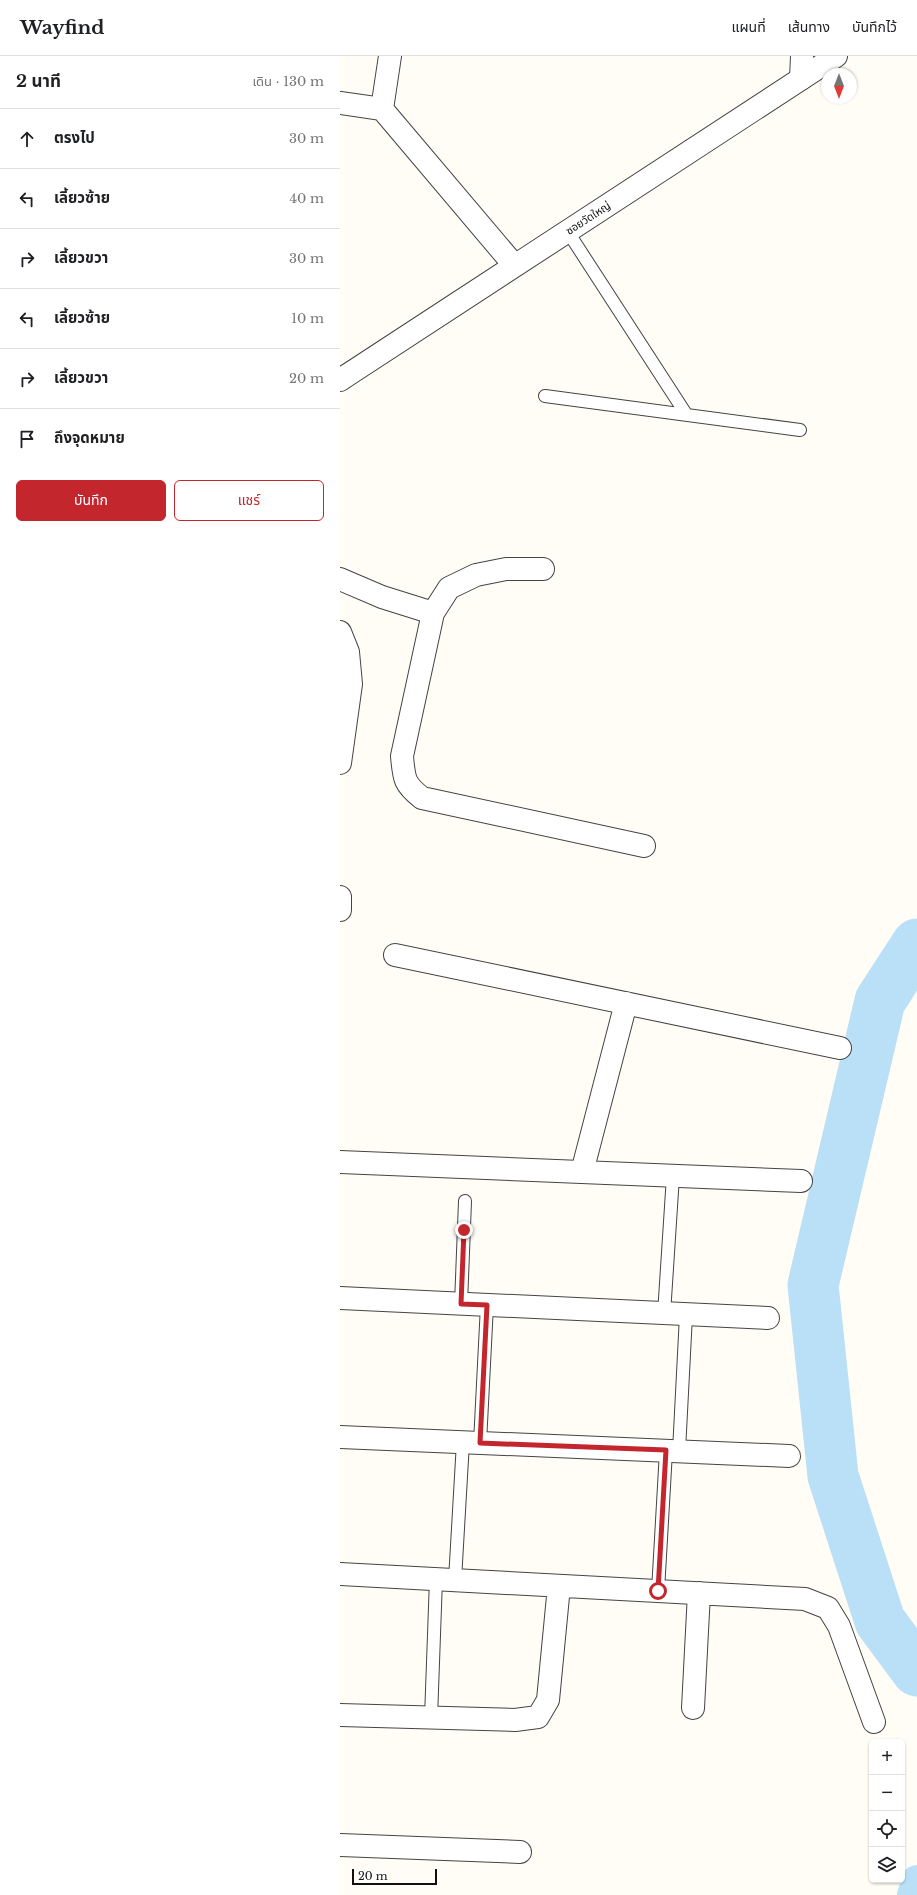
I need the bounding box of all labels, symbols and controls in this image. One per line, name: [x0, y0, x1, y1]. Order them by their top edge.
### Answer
text: Wayfind: [20, 16, 105, 39]
text: แผนที่: [732, 18, 766, 36]
text: เส้นทาง: [788, 18, 830, 36]
text: บันทึกไว้: [852, 18, 897, 36]
north arrow: [821, 68, 857, 104]
text: 2 นาที: [16, 71, 61, 92]
text: เดิน · 130 m: [252, 73, 324, 90]
icon: ahead: [16, 128, 38, 150]
text: ตรงไป: [54, 128, 95, 147]
text: 30 m: [289, 130, 324, 147]
icon: left: [16, 188, 38, 210]
text: เลี้ยวซ้าย: [54, 188, 110, 207]
text: 40 m: [289, 190, 324, 207]
street label: ซอยวัดใหญ่: [563, 198, 613, 238]
icon: right: [16, 248, 38, 270]
text: เลี้ยวขวา: [54, 248, 108, 267]
text: 30 m: [289, 250, 324, 267]
icon: left: [16, 308, 38, 330]
text: เลี้ยวซ้าย: [54, 308, 110, 327]
text: 10 m: [291, 310, 324, 327]
icon: right: [16, 368, 38, 390]
text: เลี้ยวขวา: [54, 368, 108, 387]
text: 20 m: [289, 370, 324, 387]
icon: arrive: [16, 428, 38, 450]
text: ถึงจุดหมาย: [54, 428, 125, 447]
button: บันทึก: [16, 480, 166, 521]
button: แชร์: [174, 480, 324, 521]
route end: [455, 1221, 473, 1239]
route start: [649, 1582, 667, 1600]
map controls: [869, 1739, 905, 1883]
button: +: [869, 1739, 905, 1775]
button: −: [869, 1775, 905, 1811]
button: locate: [869, 1811, 905, 1847]
button: layers: [869, 1847, 905, 1883]
scale bar: [352, 1867, 437, 1886]
text: 20 m: [358, 1869, 388, 1883]

